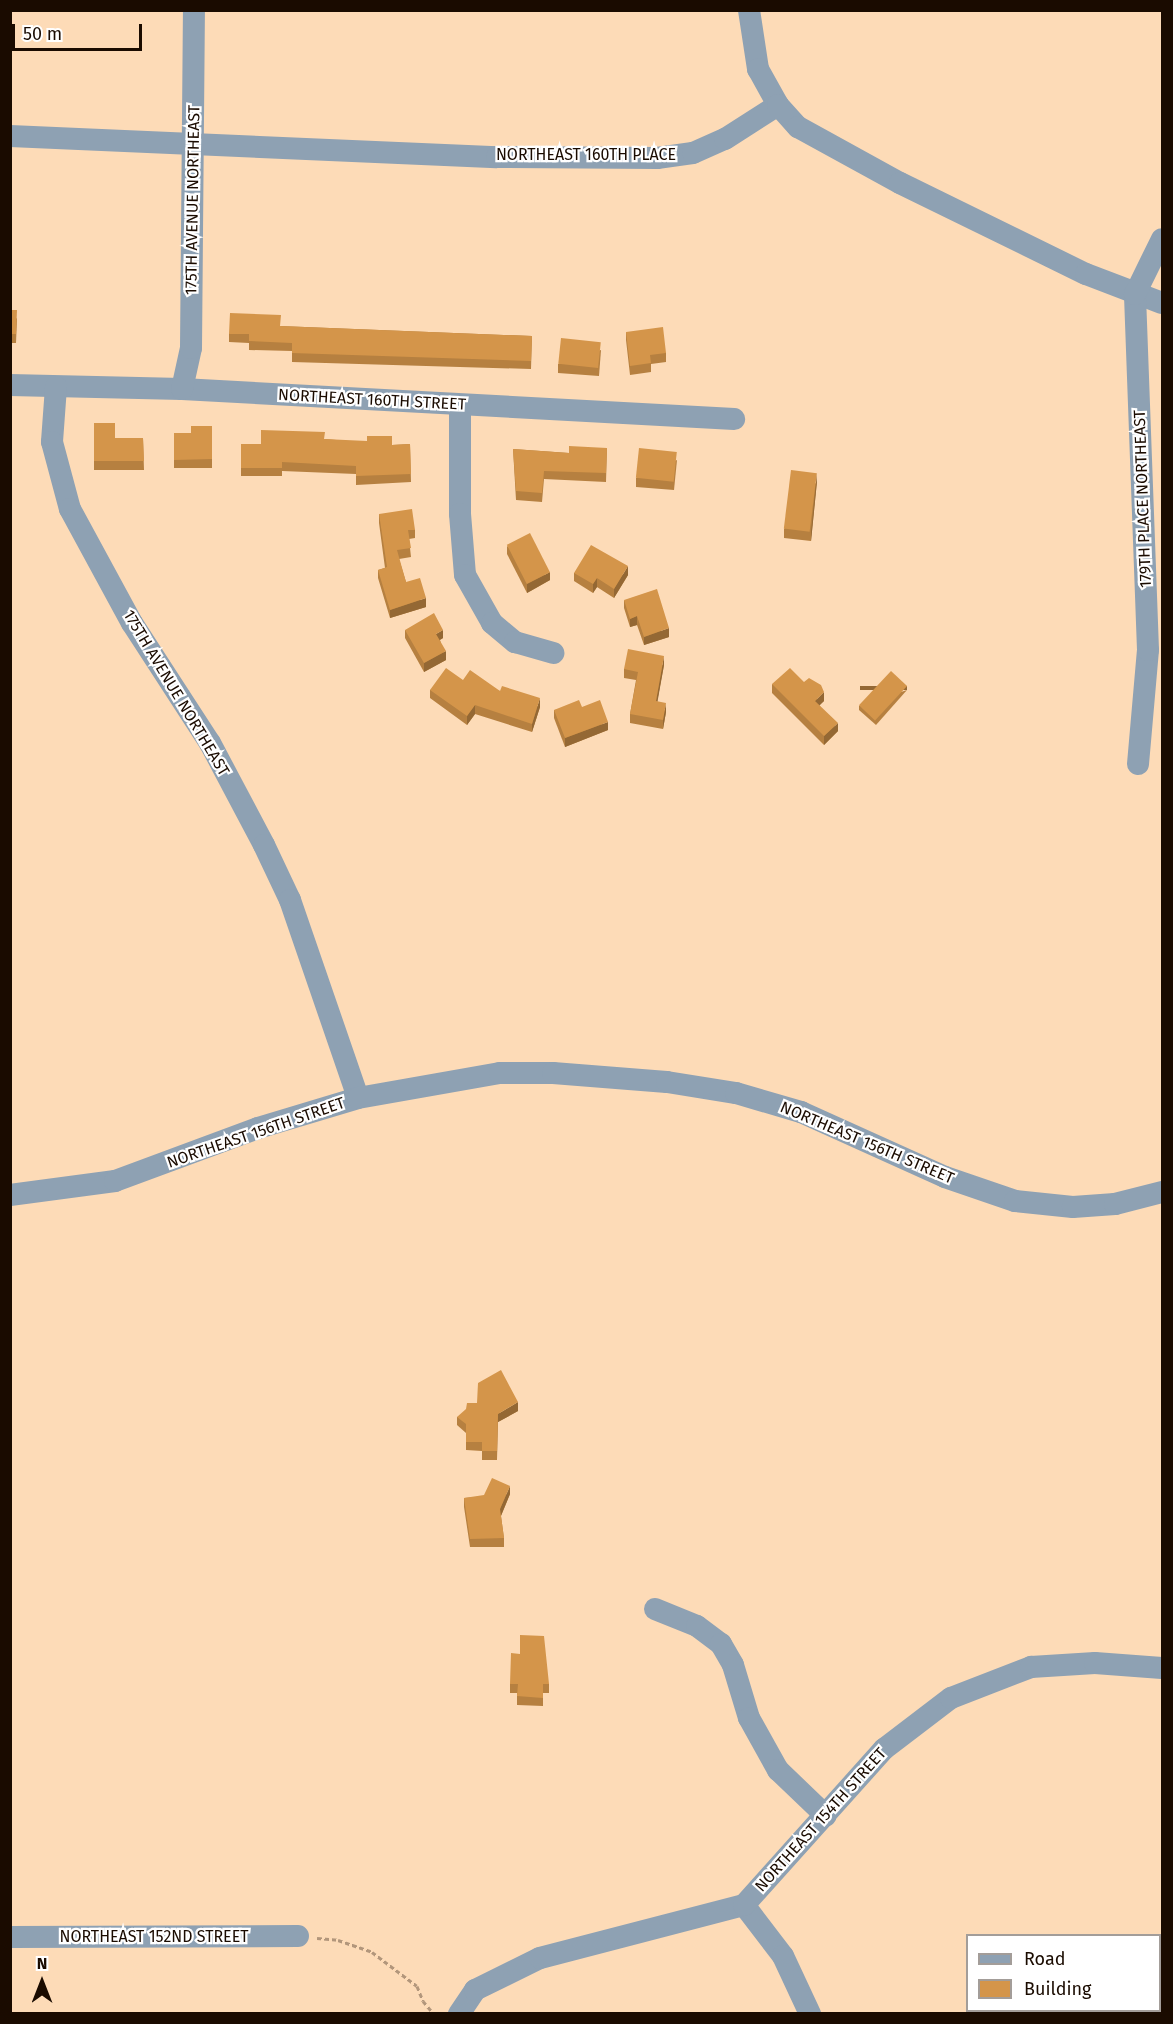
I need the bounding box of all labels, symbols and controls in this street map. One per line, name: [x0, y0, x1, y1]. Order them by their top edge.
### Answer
scale bar: [15, 12, 146, 50]
text: 50 m: [23, 23, 62, 45]
street label: 175TH AVENUE NORTHEAST: [182, 105, 204, 295]
street label: NORTHEAST 160TH PLACE: [496, 145, 676, 165]
street label: NORTHEAST 160TH STREET: [278, 385, 466, 415]
street label: 179TH PLACE NORTHEAST: [1130, 410, 1156, 588]
street label: 175TH AVENUE NORTHEAST: [119, 607, 233, 779]
street label: NORTHEAST 156TH STREET: [165, 1093, 347, 1173]
street label: NORTHEAST 156TH STREET: [777, 1098, 957, 1188]
street label: NORTHEAST 154TH STREET: [751, 1744, 891, 1896]
street label: NORTHEAST 152ND STREET: [60, 1927, 248, 1947]
legend: [966, 1934, 1161, 2012]
text: Road: [1024, 1948, 1066, 1970]
north arrow: [12, 1952, 72, 2012]
text: N: [37, 1954, 47, 1973]
text: Building: [1024, 1978, 1091, 2000]

